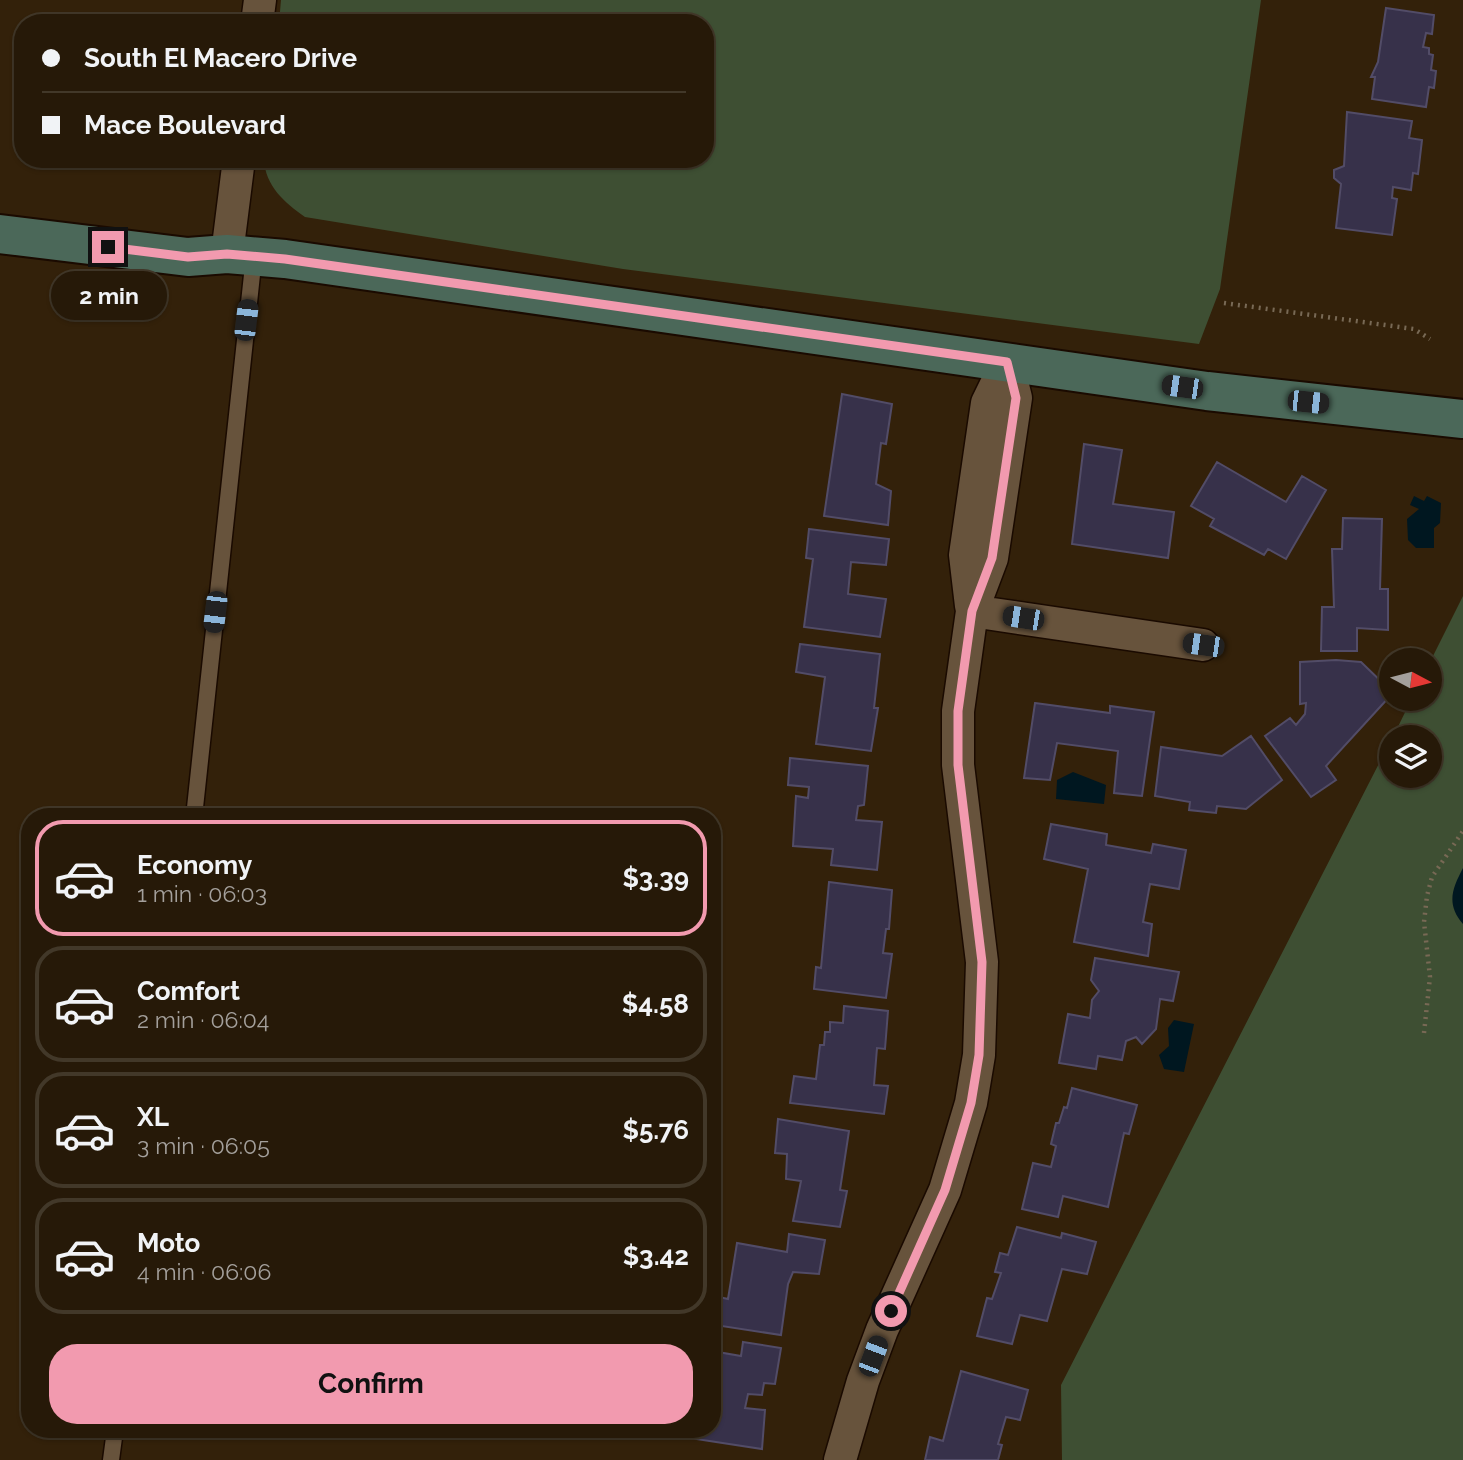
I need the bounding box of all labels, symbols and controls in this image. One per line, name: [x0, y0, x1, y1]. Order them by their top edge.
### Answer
text: South El Macero Drive: [84, 43, 357, 73]
text: Mace Boulevard: [84, 110, 286, 140]
route end: [92, 231, 124, 263]
callout: 2 min: [50, 272, 166, 320]
text: 2 min: [79, 282, 139, 309]
car: [234, 298, 259, 342]
car: [1160, 374, 1205, 400]
car: [1287, 389, 1330, 415]
car: [203, 590, 228, 634]
car: [1001, 604, 1046, 632]
car: [1181, 632, 1226, 658]
north arrow: [1379, 648, 1442, 710]
map controls: [1379, 648, 1442, 788]
button: layers: [1379, 725, 1442, 788]
icon: car: [53, 847, 116, 910]
text: Economy: [137, 850, 252, 880]
text: $3.39: [622, 863, 689, 893]
text: 1 min · 06:03: [137, 880, 267, 907]
icon: car: [53, 973, 116, 1036]
text: Comfort: [137, 976, 240, 1006]
text: $4.58: [622, 989, 689, 1019]
text: 2 min · 06:04: [137, 1006, 269, 1033]
icon: car: [53, 1099, 116, 1162]
text: XL: [137, 1102, 169, 1132]
text: $5.76: [622, 1115, 689, 1145]
text: 3 min · 06:05: [137, 1132, 270, 1159]
icon: car: [53, 1225, 116, 1288]
text: Moto: [137, 1228, 200, 1258]
text: $3.42: [623, 1241, 689, 1271]
text: 4 min · 06:06: [137, 1258, 271, 1285]
route start: [875, 1295, 907, 1327]
car: [856, 1333, 891, 1379]
button: Confirm: [49, 1344, 693, 1424]

